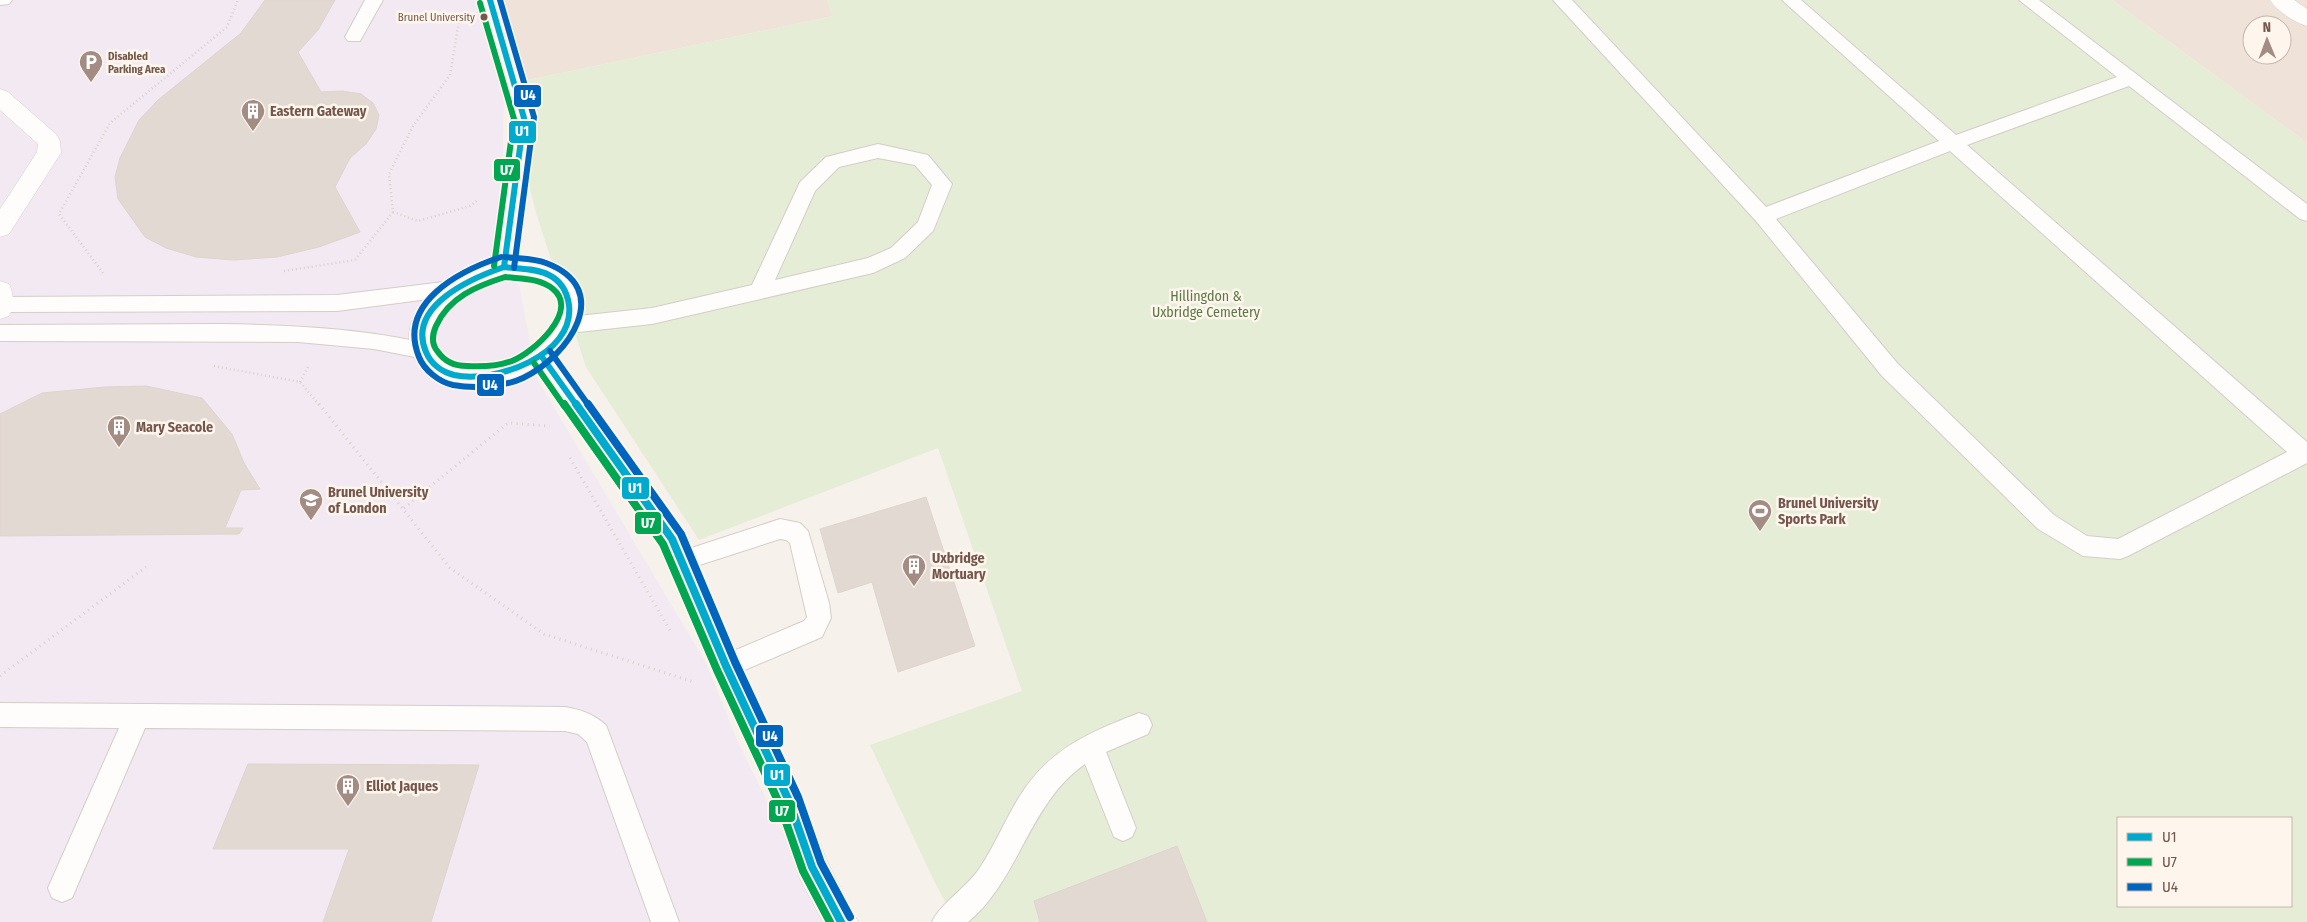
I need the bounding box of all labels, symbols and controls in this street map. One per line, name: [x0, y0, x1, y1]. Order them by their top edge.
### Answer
place label: Brunel University: [398, 11, 475, 24]
marker: Brunel University: [479, 12, 489, 22]
north arrow: [2242, 15, 2292, 65]
text: N: [2262, 19, 2271, 36]
parking icon: Disabled Parking Area: [78, 49, 104, 83]
place label: Disabled Parking Area: [108, 50, 166, 76]
line badge: U4: [513, 84, 542, 108]
text: U4: [520, 87, 536, 104]
building icon: Eastern Gateway: [240, 98, 266, 132]
place label: Eastern Gateway: [270, 103, 367, 120]
line badge: U1: [508, 120, 537, 144]
text: U1: [515, 123, 529, 140]
line badge: U7: [493, 158, 521, 182]
text: U7: [500, 162, 514, 179]
park label: Hillingdon & Uxbridge Cemetery: [1152, 288, 1261, 321]
line badge: U4: [476, 373, 505, 397]
text: U4: [482, 377, 498, 394]
building icon: Mary Seacole: [106, 414, 132, 448]
place label: Mary Seacole: [136, 419, 213, 436]
line badge: U1: [621, 476, 650, 500]
text: U1: [628, 480, 642, 497]
place label: Brunel University of London: [328, 484, 429, 517]
school or university icon: Brunel University of London: [298, 487, 324, 521]
place label: Brunel University Sports Park: [1778, 495, 1879, 528]
sports icon: Brunel University Sports Park: [1747, 498, 1773, 532]
line badge: U7: [634, 511, 662, 535]
text: U7: [641, 515, 655, 532]
place label: Uxbridge Mortuary: [932, 550, 986, 583]
building icon: Uxbridge Mortuary: [901, 553, 927, 587]
line badge: U4: [755, 724, 784, 748]
text: U4: [762, 728, 778, 745]
line badge: U1: [763, 763, 791, 787]
text: U1: [770, 767, 784, 784]
building icon: Elliot Jaques: [335, 773, 361, 807]
place label: Elliot Jaques: [366, 778, 438, 795]
line badge: U7: [768, 799, 796, 823]
text: U7: [775, 803, 789, 820]
legend: [2117, 817, 2292, 907]
text: U1: [2162, 828, 2177, 846]
text: U7: [2162, 853, 2177, 871]
text: U4: [2162, 878, 2178, 896]

